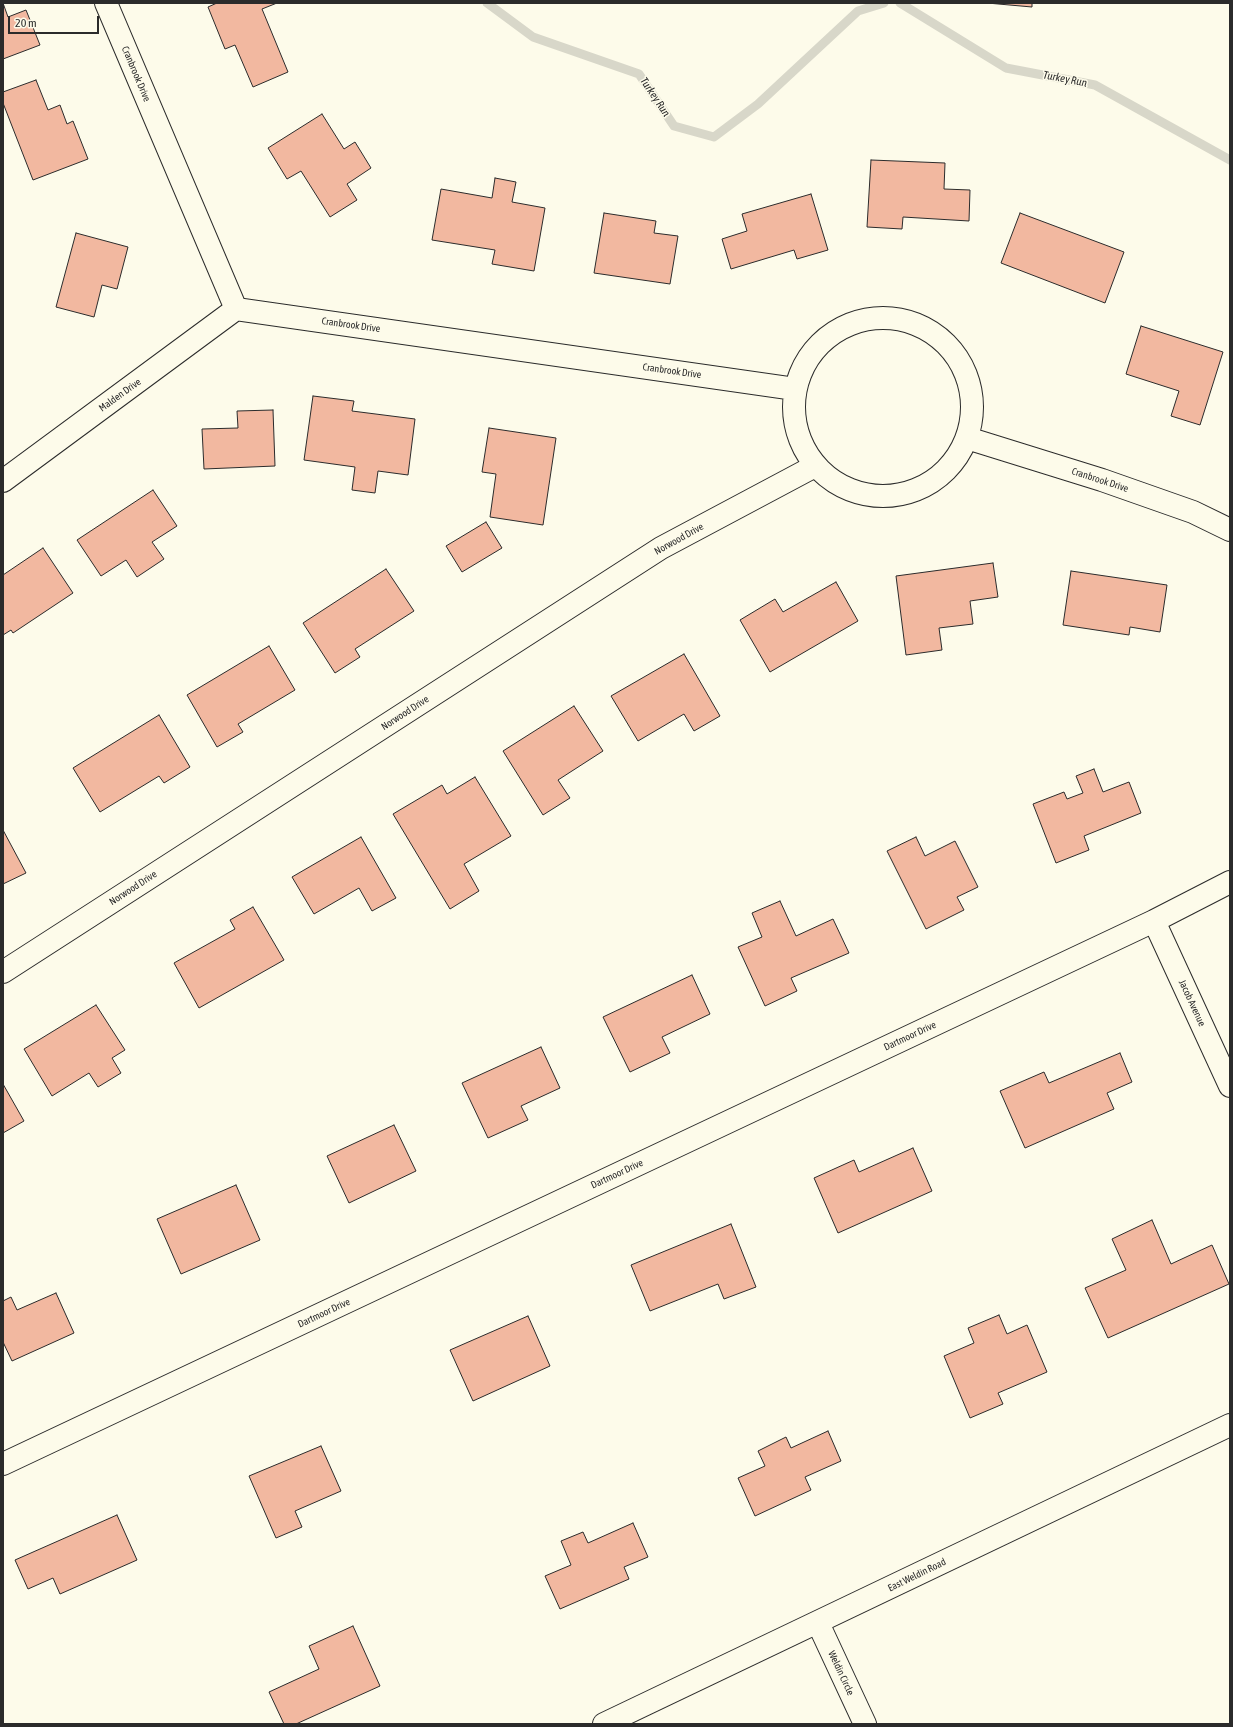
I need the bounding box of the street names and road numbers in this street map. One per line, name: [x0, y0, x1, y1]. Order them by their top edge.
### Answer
street label: Cranbrook Drive: [119, 44, 153, 104]
street label: Cranbrook Drive: [321, 315, 381, 335]
street label: Cranbrook Drive: [642, 361, 702, 381]
street label: Malden Drive: [97, 376, 143, 414]
street label: Cranbrook Drive: [1070, 465, 1130, 495]
street label: Norwood Drive: [652, 521, 706, 557]
street label: Norwood Drive: [379, 693, 431, 733]
street label: Norwood Drive: [107, 868, 159, 908]
street label: Jacob Avenue: [1176, 978, 1208, 1028]
street label: Dartmoor Drive: [882, 1019, 938, 1053]
street label: Dartmoor Drive: [589, 1157, 645, 1191]
street label: Dartmoor Drive: [296, 1296, 352, 1330]
street label: East Weldin Road: [886, 1556, 948, 1594]
street label: Weldin Circle: [825, 1649, 857, 1697]

